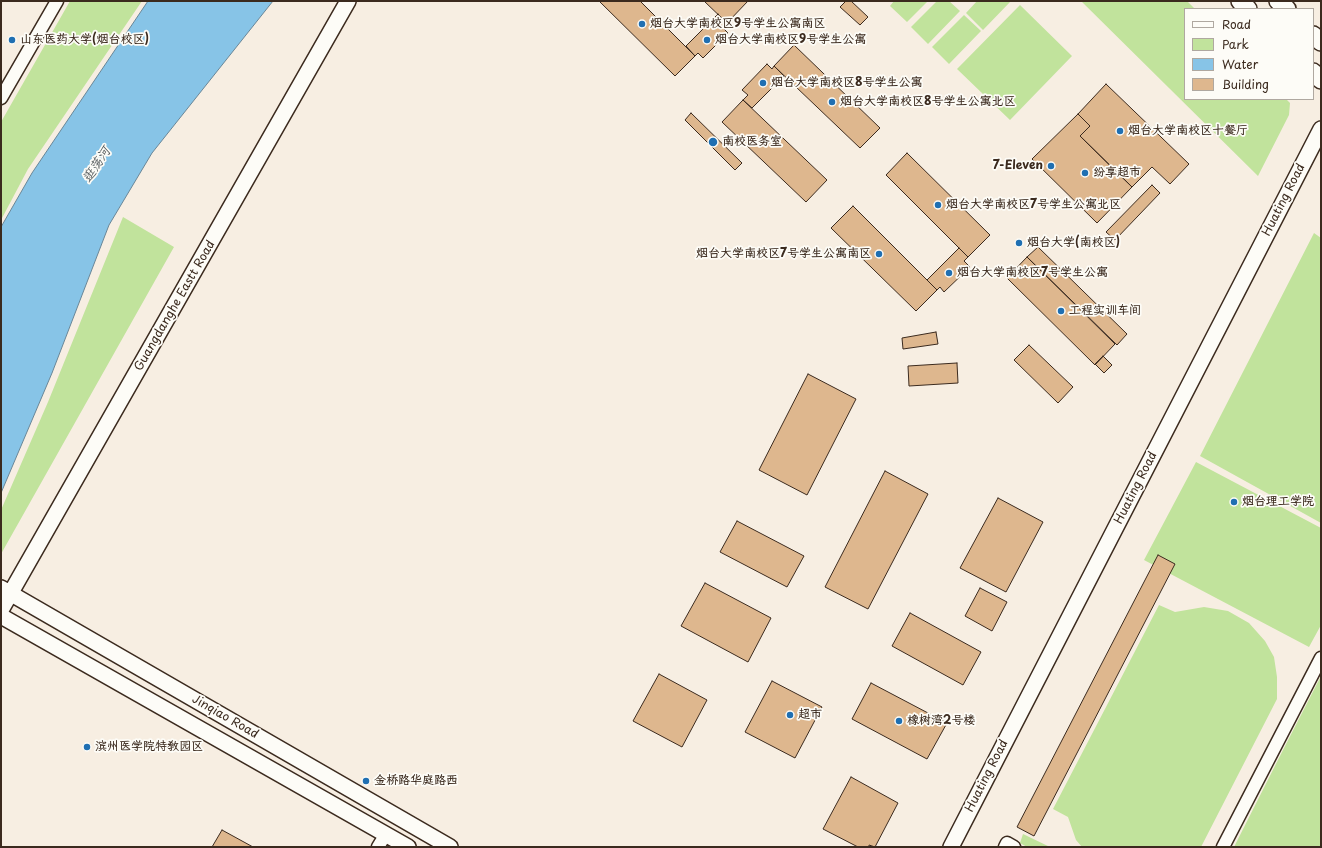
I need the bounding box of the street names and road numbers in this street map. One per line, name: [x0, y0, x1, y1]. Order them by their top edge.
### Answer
street label: Huating Road: [1260, 161, 1308, 239]
street label: Guangdanghe Eastt Road: [132, 238, 218, 374]
street label: Huating Road: [1112, 449, 1160, 527]
street label: Jinqiao Road: [189, 692, 261, 742]
street label: Huating Road: [963, 737, 1011, 815]

